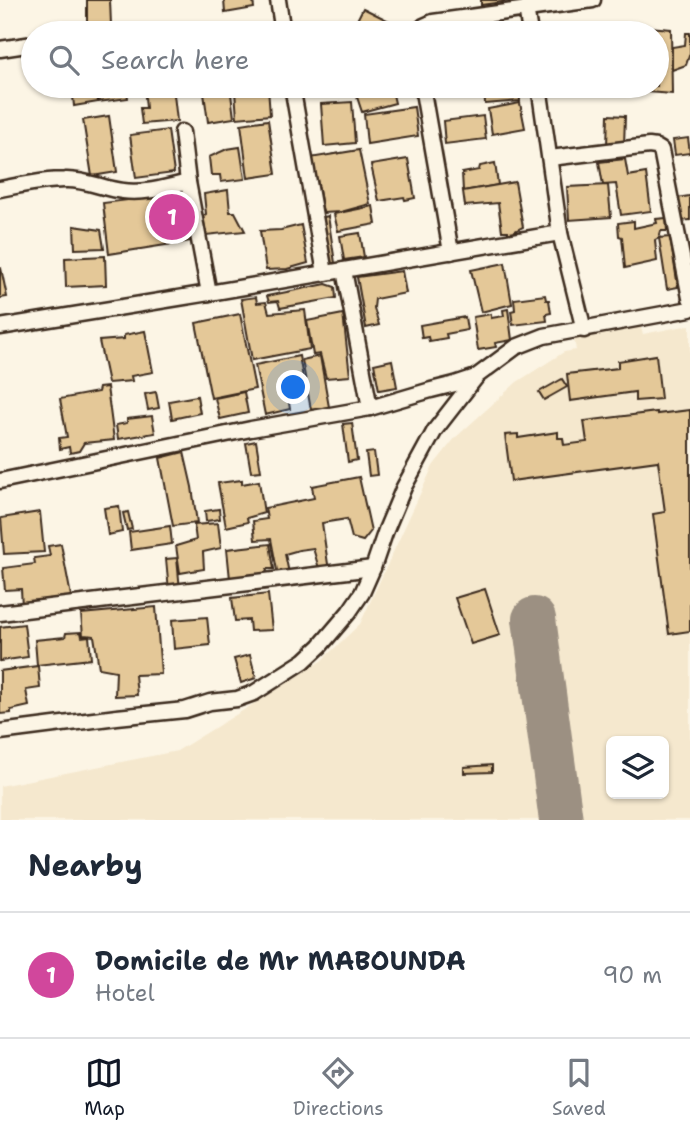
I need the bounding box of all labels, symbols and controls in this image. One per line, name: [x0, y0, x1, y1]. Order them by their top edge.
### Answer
search box: [21, 21, 669, 98]
icon: search: [45, 41, 83, 79]
text: Search here: [101, 42, 250, 77]
pin: 1: [149, 191, 195, 243]
your location: [276, 370, 310, 404]
map controls: [606, 736, 669, 799]
button: layers: [606, 736, 669, 799]
text: Nearby: [28, 845, 143, 886]
text: Domicile de Mr MABOUNDA: [95, 943, 466, 978]
text: 1: [46, 960, 56, 990]
text: 90 m: [602, 960, 662, 990]
text: Hotel: [95, 978, 155, 1008]
tab: Map: [84, 1054, 125, 1121]
tab: Directions: [293, 1054, 384, 1121]
tab: Saved: [552, 1054, 606, 1121]

